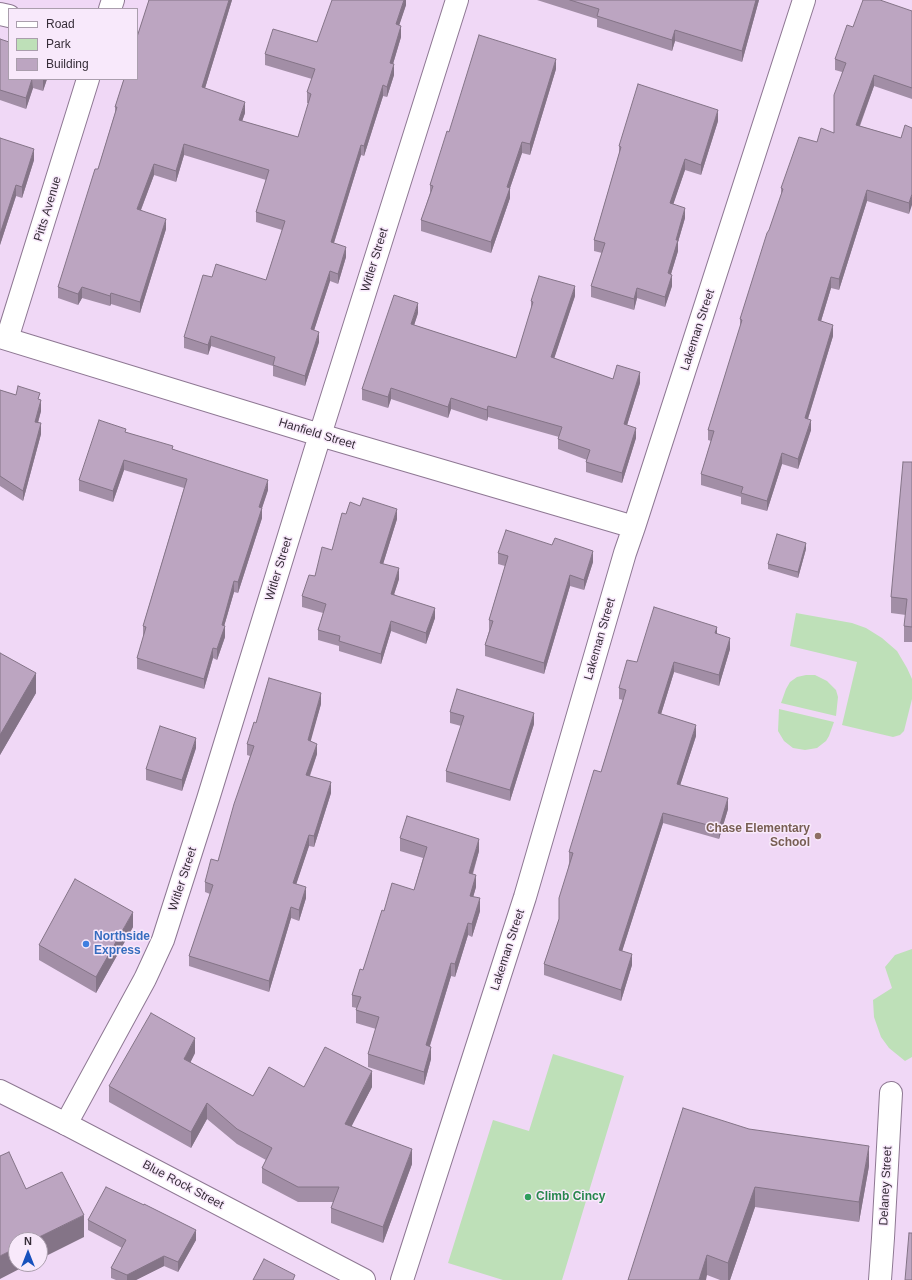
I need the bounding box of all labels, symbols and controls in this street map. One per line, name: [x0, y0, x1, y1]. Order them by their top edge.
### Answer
legend: [8, 8, 138, 80]
text: Road: [46, 17, 75, 31]
text: Park: [46, 37, 71, 51]
text: Building: [46, 57, 89, 71]
street label: Pitts Avenue: [31, 175, 65, 243]
street label: Witler Street: [358, 226, 392, 294]
street label: Lakeman Street: [678, 287, 718, 373]
street label: Hanfield Street: [277, 416, 357, 452]
street label: Witler Street: [262, 535, 296, 603]
street label: Lakeman Street: [581, 596, 619, 682]
place label: Chase Elementary School: [706, 822, 810, 850]
marker: Chase Elementary School: [813, 831, 823, 841]
street label: Witler Street: [166, 845, 200, 913]
street label: Lakeman Street: [488, 907, 528, 993]
place label: Northside Express: [94, 930, 150, 958]
marker: Northside Express: [81, 939, 91, 949]
street label: Delaney Street: [877, 1146, 895, 1226]
street label: Blue Rock Street: [140, 1158, 226, 1212]
place label: Climb Cincy: [536, 1190, 605, 1204]
marker: Climb Cincy: [523, 1192, 533, 1202]
north arrow: [8, 1232, 48, 1272]
text: N: [24, 1235, 32, 1247]

